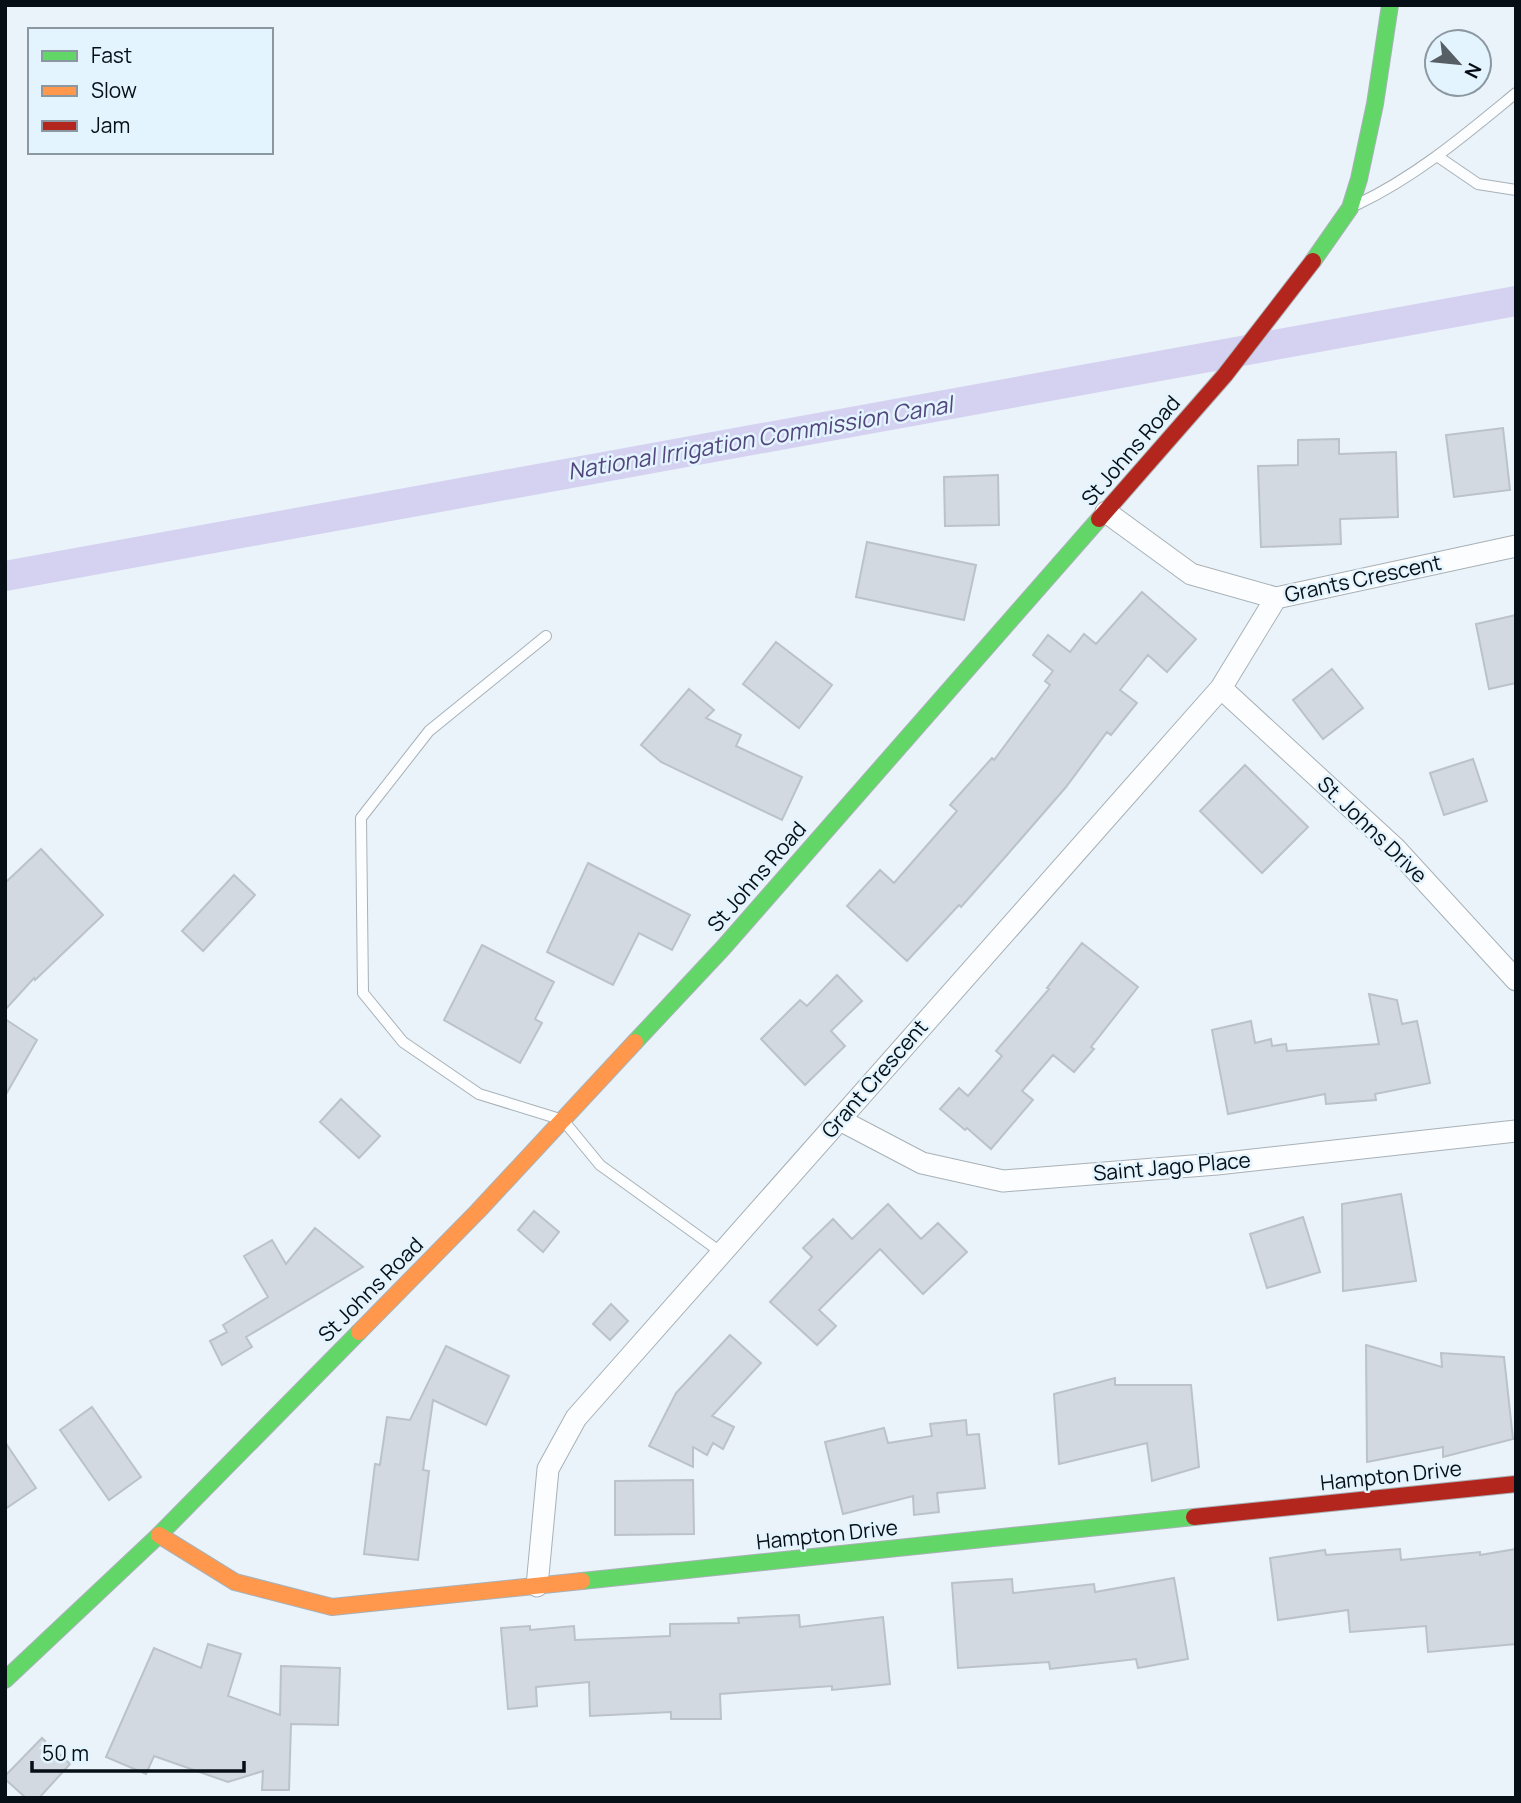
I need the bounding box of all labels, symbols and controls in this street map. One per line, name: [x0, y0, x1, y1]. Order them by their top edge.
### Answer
legend: [28, 28, 273, 154]
north arrow: [1423, 28, 1493, 98]
text: Fast: [91, 41, 132, 69]
text: N: [1458, 59, 1488, 83]
text: Slow: [91, 76, 137, 104]
text: Jam: [91, 111, 130, 139]
water label: National Irrigation Commission Canal: [565, 387, 957, 487]
street label: St Johns Road: [1075, 389, 1186, 511]
street label: Grants Crescent: [1282, 548, 1444, 608]
street label: St. Johns Drive: [1312, 770, 1434, 889]
street label: St Johns Road: [701, 815, 812, 937]
street label: Grant Crescent: [815, 1013, 934, 1144]
street label: Saint Jago Place: [1092, 1145, 1252, 1187]
street label: St Johns Road: [312, 1231, 429, 1348]
street label: Hampton Drive: [1319, 1454, 1463, 1496]
street label: Hampton Drive: [755, 1513, 899, 1555]
scale bar: [32, 1730, 243, 1774]
text: 50 m: [42, 1739, 89, 1767]

